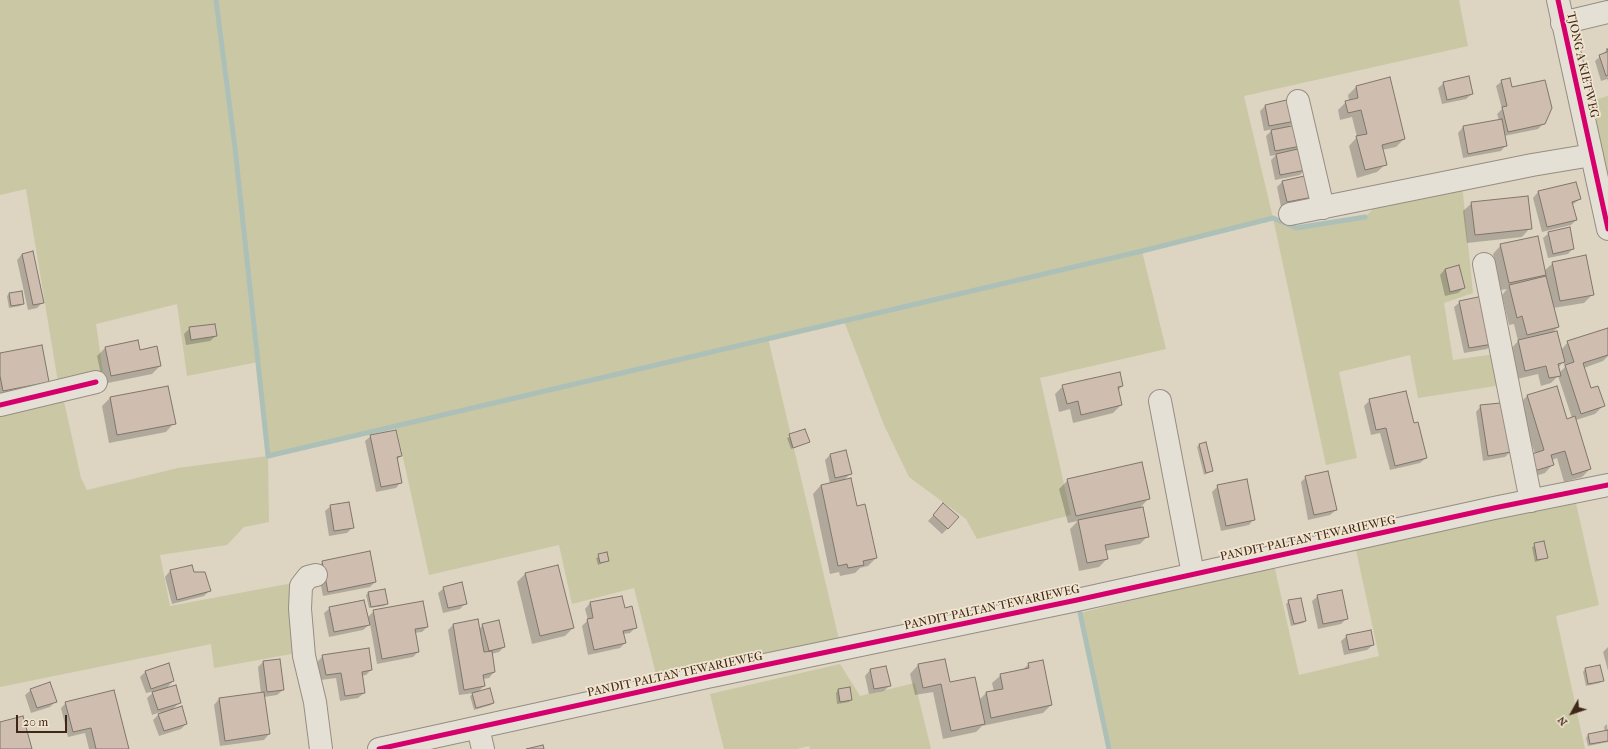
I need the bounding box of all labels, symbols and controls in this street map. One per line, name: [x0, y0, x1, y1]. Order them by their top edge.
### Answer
street label: TJONG A KIETWEG: [1563, 10, 1601, 120]
street label: PANDIT PALTAN TEWARIEWEG: [1219, 513, 1397, 565]
street label: PANDIT PALTAN TEWARIEWEG: [903, 582, 1081, 634]
street label: PANDIT PALTAN TEWARIEWEG: [586, 649, 764, 701]
north arrow: [1552, 693, 1592, 733]
scale bar: [18, 707, 69, 733]
text: N: [1555, 714, 1570, 728]
text: 20 m: [23, 715, 48, 729]

